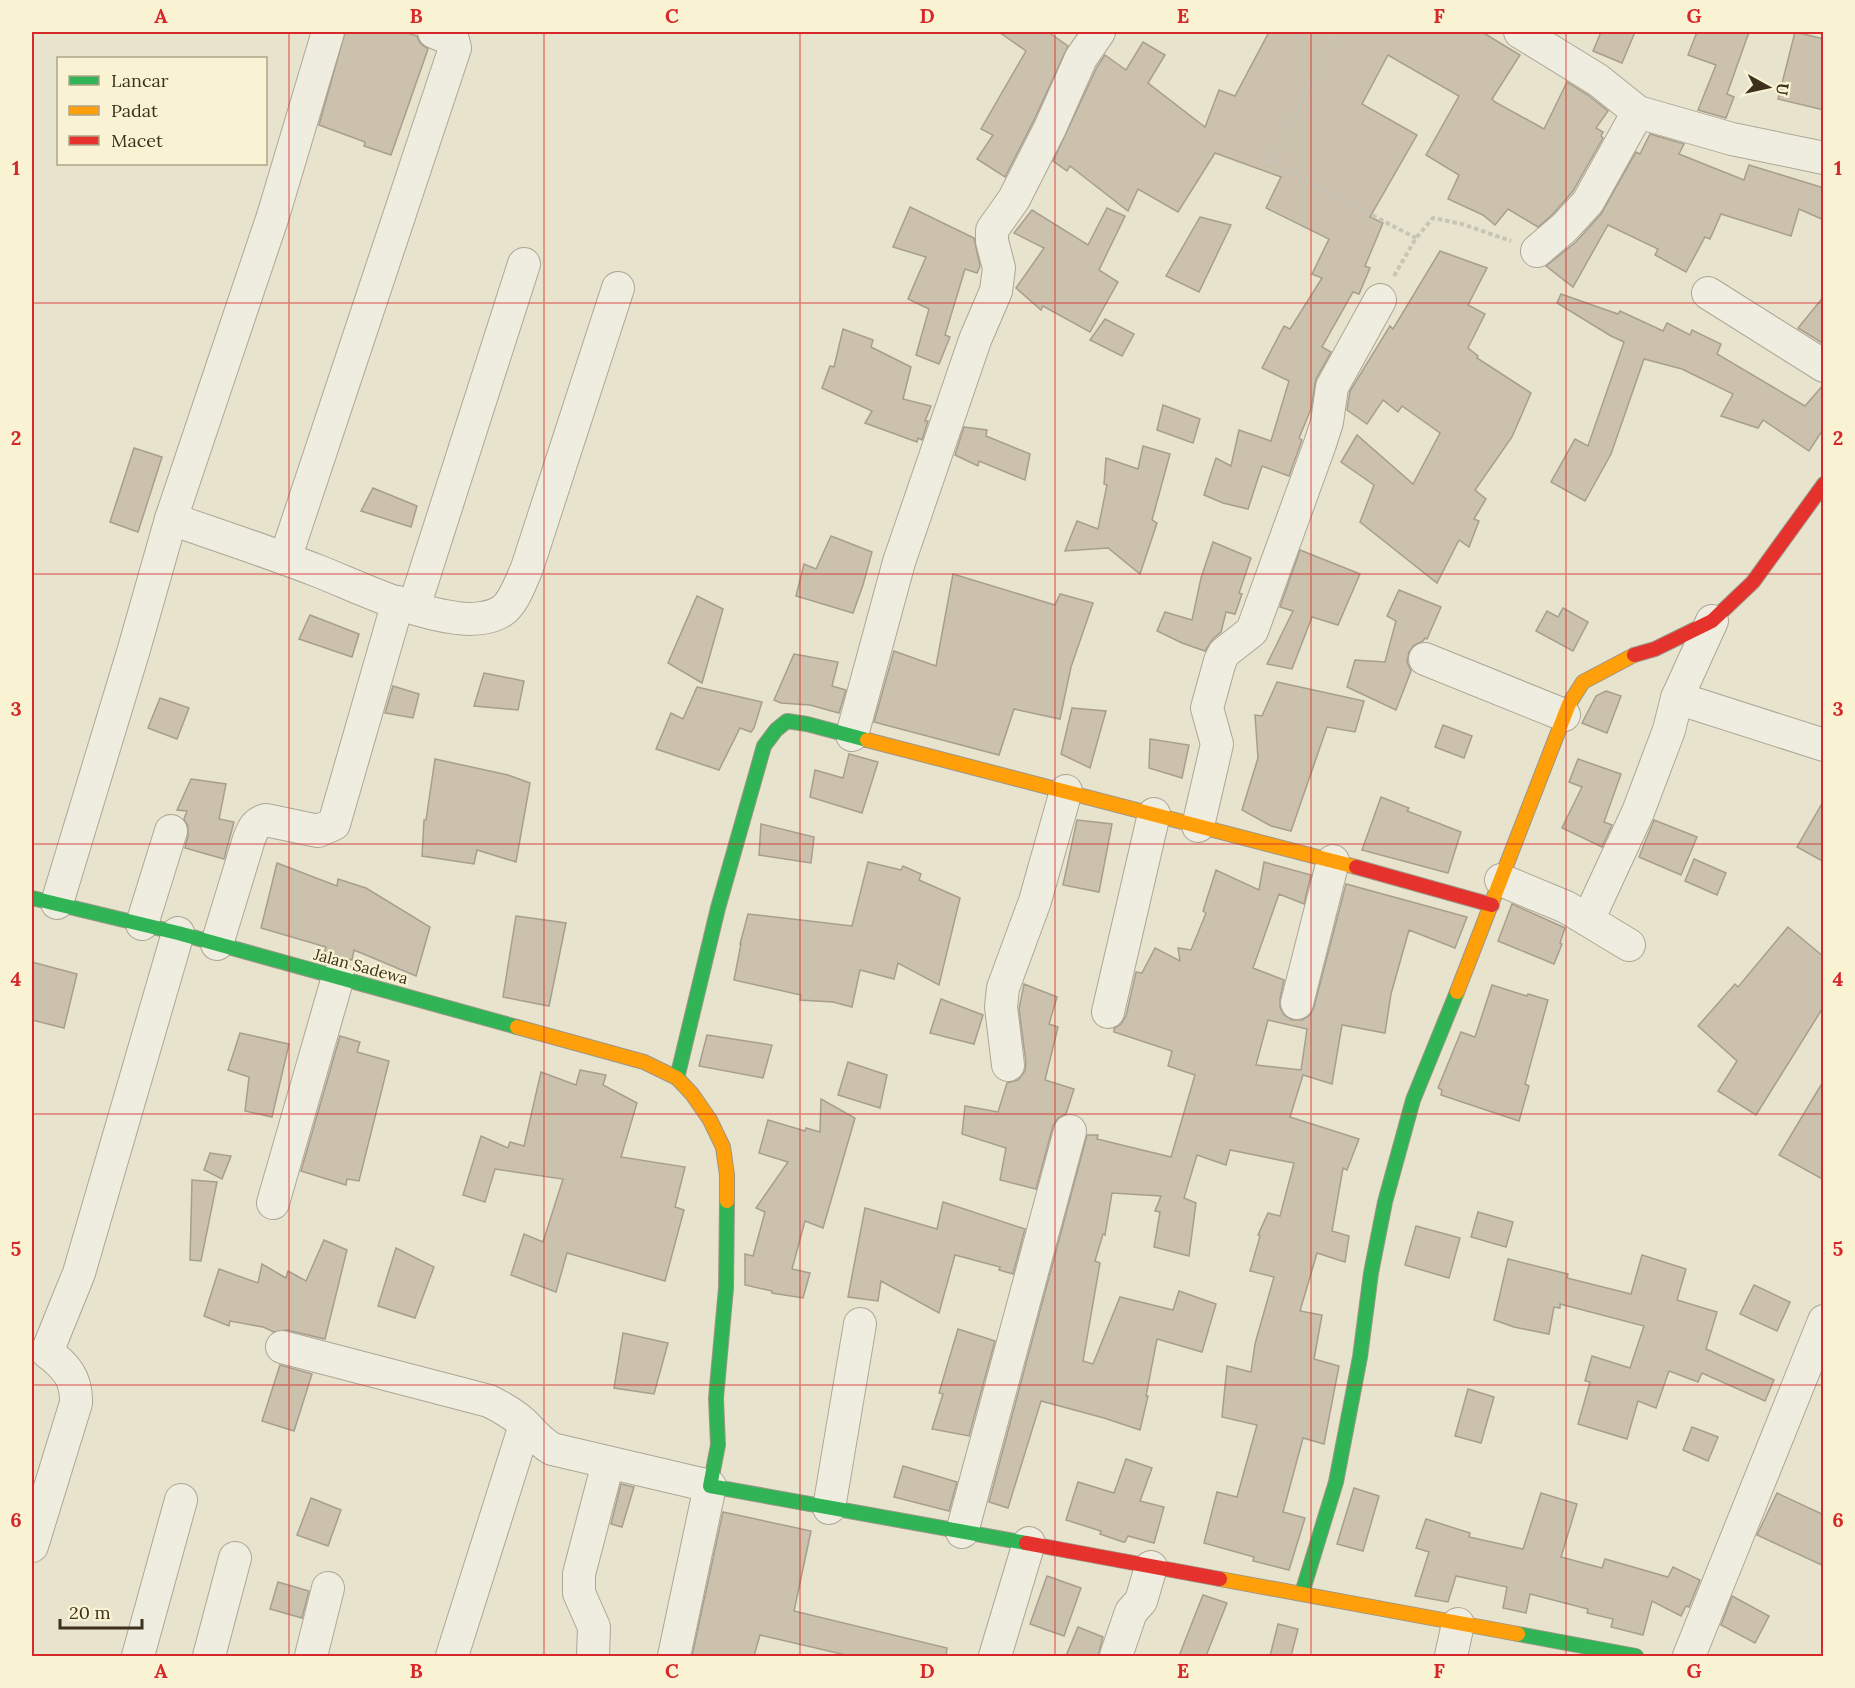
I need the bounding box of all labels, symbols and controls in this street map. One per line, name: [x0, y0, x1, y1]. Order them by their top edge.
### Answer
text: A: [154, 3, 168, 28]
text: B: [409, 3, 423, 28]
text: C: [665, 3, 679, 28]
text: D: [919, 3, 935, 28]
text: E: [1177, 3, 1189, 28]
text: F: [1433, 3, 1445, 28]
text: G: [1686, 3, 1702, 28]
legend: [57, 57, 267, 165]
north arrow: [1738, 57, 1798, 117]
text: Lancar: [111, 69, 169, 92]
text: U: [1772, 82, 1794, 97]
text: Padat: [111, 99, 158, 122]
text: Macet: [111, 129, 163, 152]
text: 1: [12, 155, 20, 180]
text: 1: [1834, 155, 1842, 180]
text: 2: [11, 425, 21, 450]
text: 2: [1833, 425, 1843, 450]
text: 3: [10, 696, 22, 721]
text: 3: [1832, 696, 1844, 721]
street label: Jalan Sadewa: [311, 944, 410, 988]
text: 4: [11, 966, 22, 991]
text: 4: [1833, 966, 1844, 991]
text: 5: [11, 1236, 22, 1261]
text: 5: [1833, 1236, 1844, 1261]
text: 6: [10, 1507, 22, 1532]
text: 6: [1832, 1507, 1844, 1532]
scale bar: [60, 1592, 142, 1630]
text: 20 m: [69, 1601, 111, 1624]
text: A: [154, 1658, 168, 1683]
text: B: [409, 1658, 423, 1683]
text: C: [665, 1658, 679, 1683]
text: D: [919, 1658, 935, 1683]
text: E: [1177, 1658, 1189, 1683]
text: F: [1433, 1658, 1445, 1683]
text: G: [1686, 1658, 1702, 1683]

